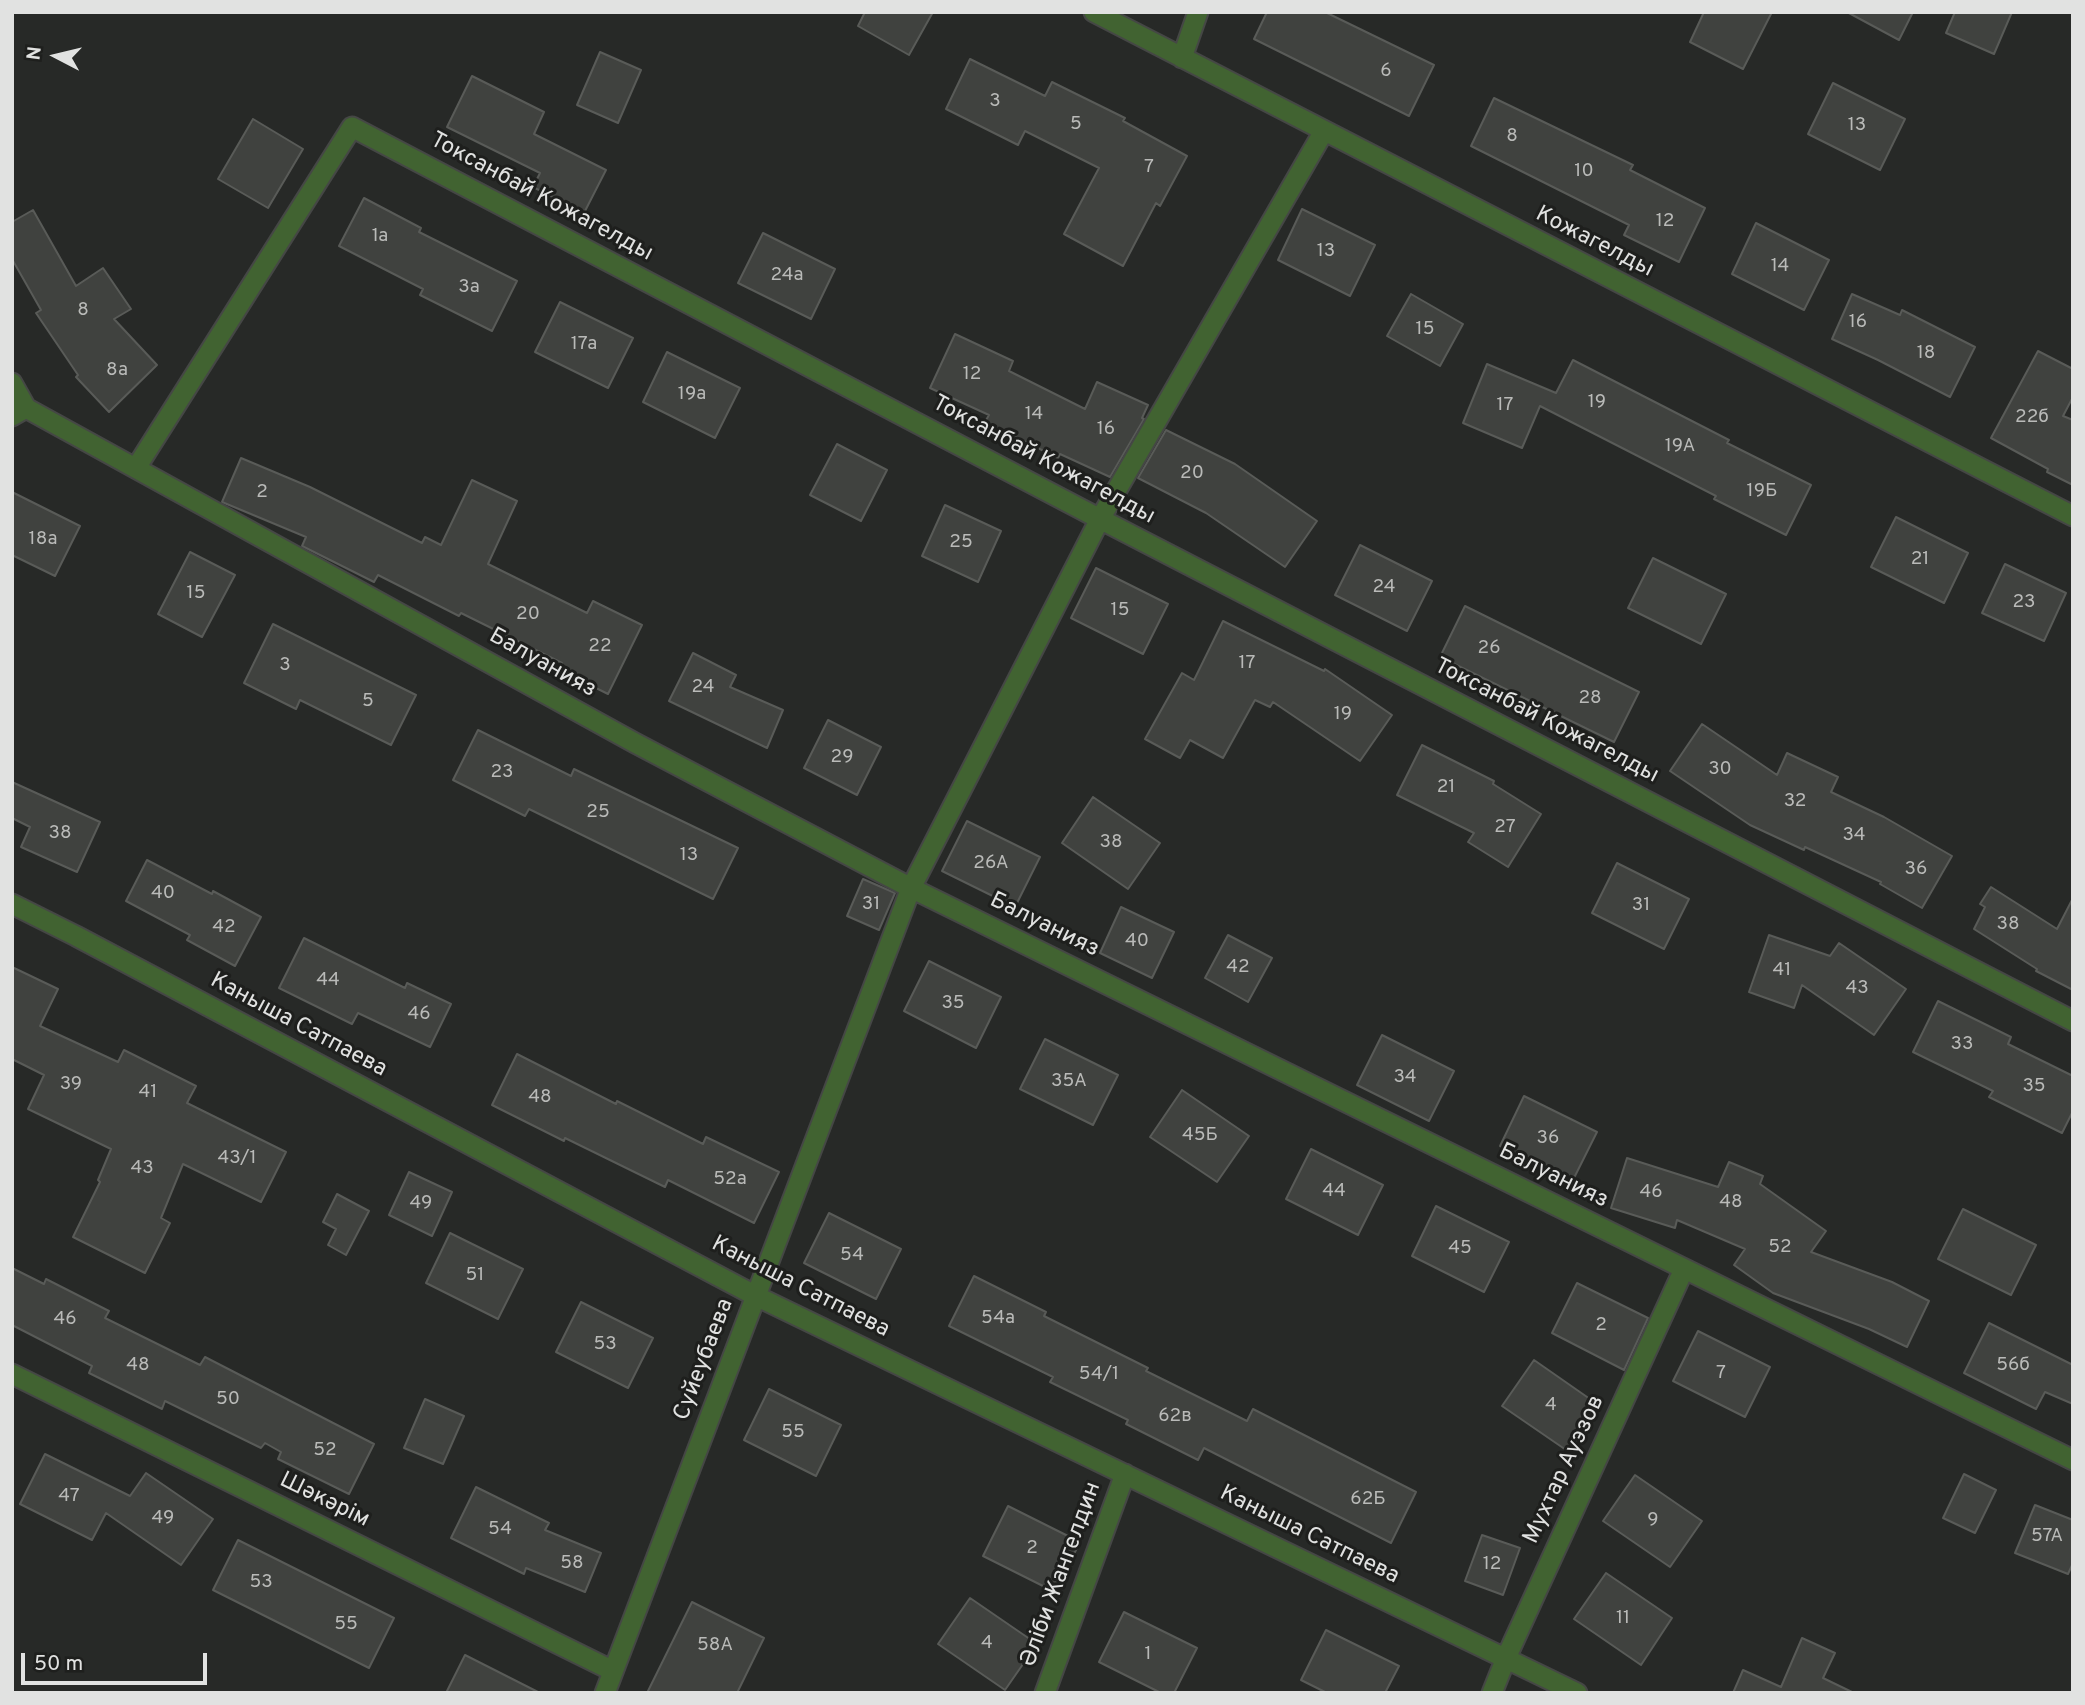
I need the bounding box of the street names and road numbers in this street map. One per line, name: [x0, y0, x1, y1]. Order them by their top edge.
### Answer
street label: Токсанбай Кожагелды: [425, 128, 657, 268]
street label: Кожагелды: [1530, 201, 1658, 285]
street label: Токсанбай Кожагелды: [927, 391, 1159, 531]
street label: Балуанияз: [483, 623, 601, 705]
street label: Токсанбай Кожагелды: [1429, 653, 1663, 791]
street label: Балуанияз: [985, 888, 1103, 964]
street label: Каныша Сатпаева: [205, 968, 391, 1084]
street label: Балуанияз: [1494, 1139, 1612, 1215]
street label: Каныша Сатпаева: [706, 1231, 894, 1345]
street label: Суйеубаева: [669, 1295, 741, 1425]
street label: Мухтар Ауэзов: [1519, 1391, 1611, 1549]
street label: Шәкәрім: [275, 1467, 373, 1535]
street label: Әліби Жангелдин: [1016, 1479, 1108, 1671]
street label: Каныша Сатпаева: [1215, 1481, 1403, 1591]

